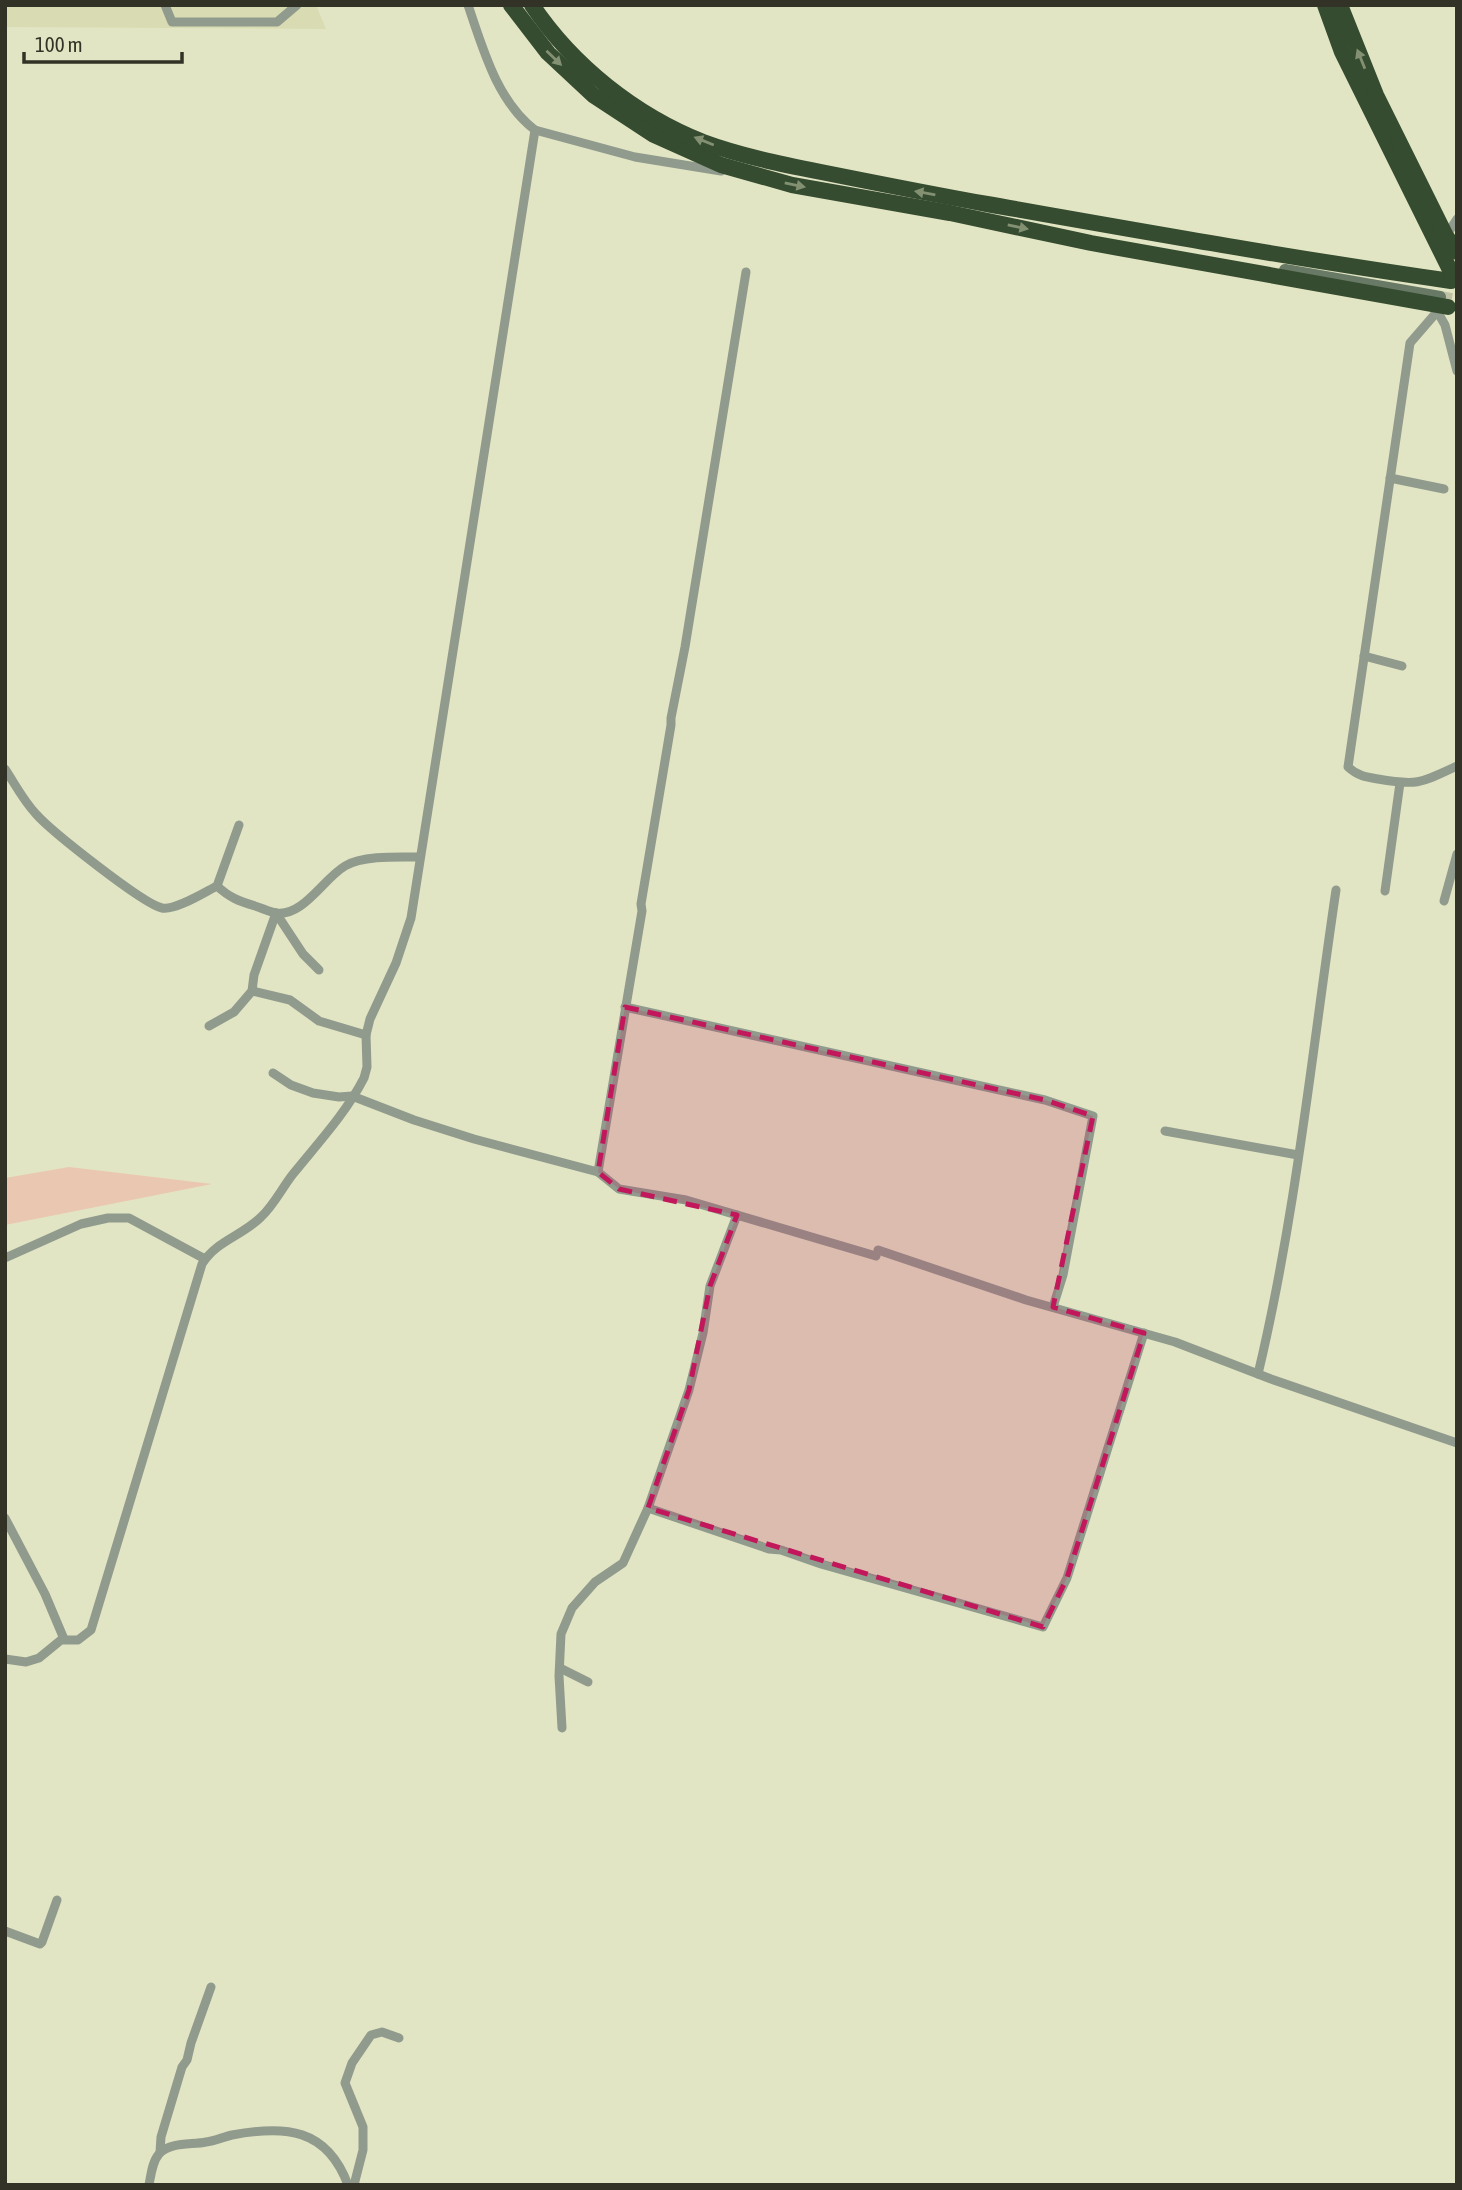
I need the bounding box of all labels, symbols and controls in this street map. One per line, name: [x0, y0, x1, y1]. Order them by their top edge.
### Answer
scale bar: [24, 21, 182, 65]
text: 100 m: [35, 32, 83, 56]
one-way arrow: [1355, 49, 1366, 70]
one-way arrow: [545, 50, 562, 66]
one-way arrow: [693, 136, 714, 147]
one-way arrow: [784, 179, 806, 190]
one-way arrow: [914, 187, 936, 198]
one-way arrow: [1007, 222, 1029, 233]

